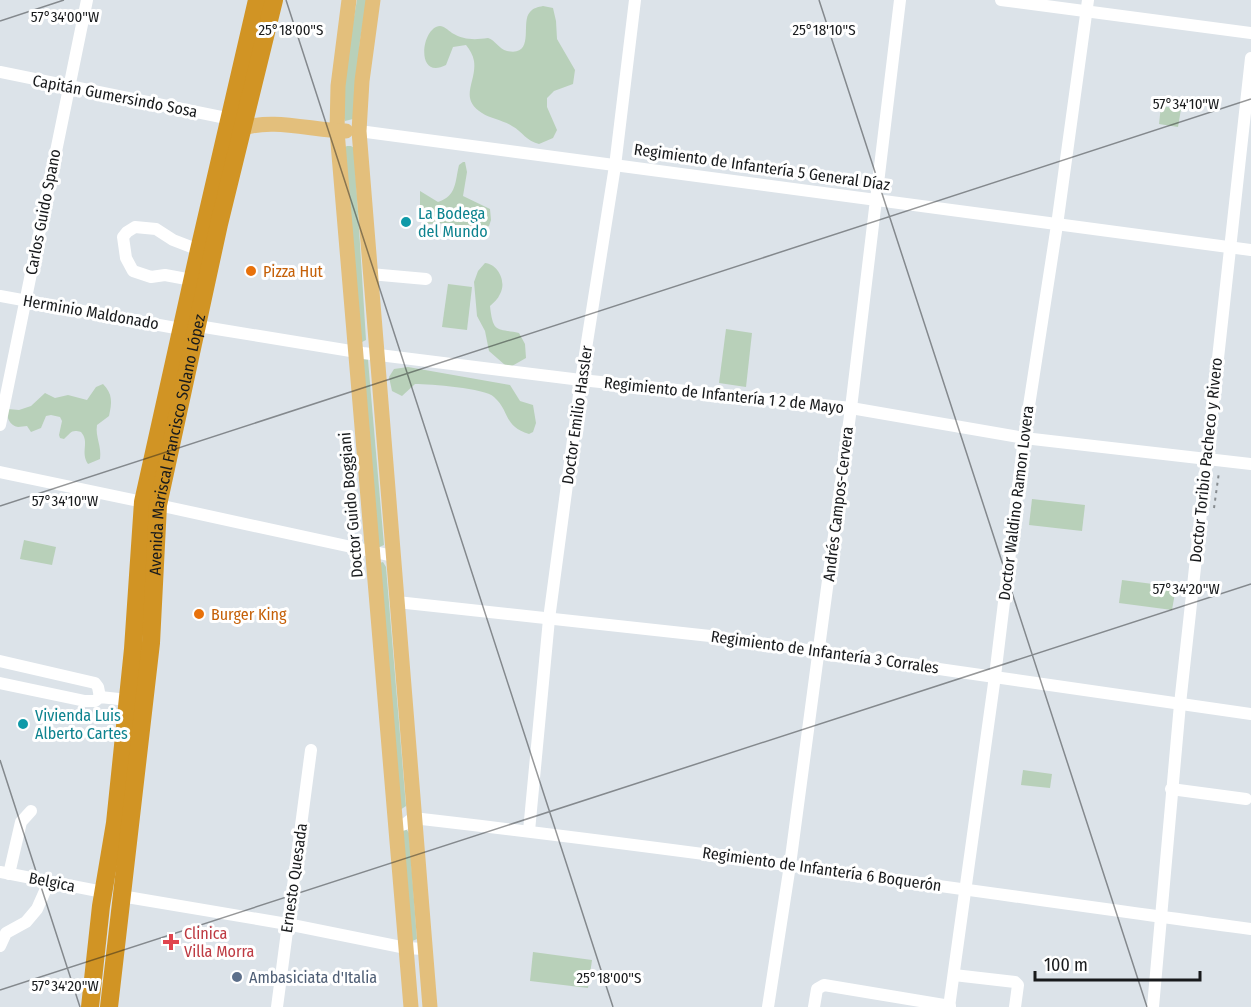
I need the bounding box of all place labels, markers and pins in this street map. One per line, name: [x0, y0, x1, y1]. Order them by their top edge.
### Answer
place label: La Bodega del Mundo: [418, 204, 488, 241]
marker: La Bodega del Mundo: [399, 215, 413, 229]
place label: Pizza Hut: [263, 262, 324, 281]
marker: Pizza Hut: [244, 264, 258, 278]
place label: Burger King: [211, 605, 287, 624]
marker: Burger King: [192, 607, 206, 621]
place label: Vivienda Luis Alberto Cartes: [35, 706, 128, 743]
marker: Vivienda Luis Alberto Cartes: [16, 717, 30, 731]
place label: Clinica Villa Morra: [184, 924, 255, 961]
marker: Clinica Villa Morra: [162, 933, 180, 951]
place label: Ambasiciata d'Italia: [249, 968, 377, 987]
marker: Ambasiciata d'Italia: [230, 970, 244, 984]

